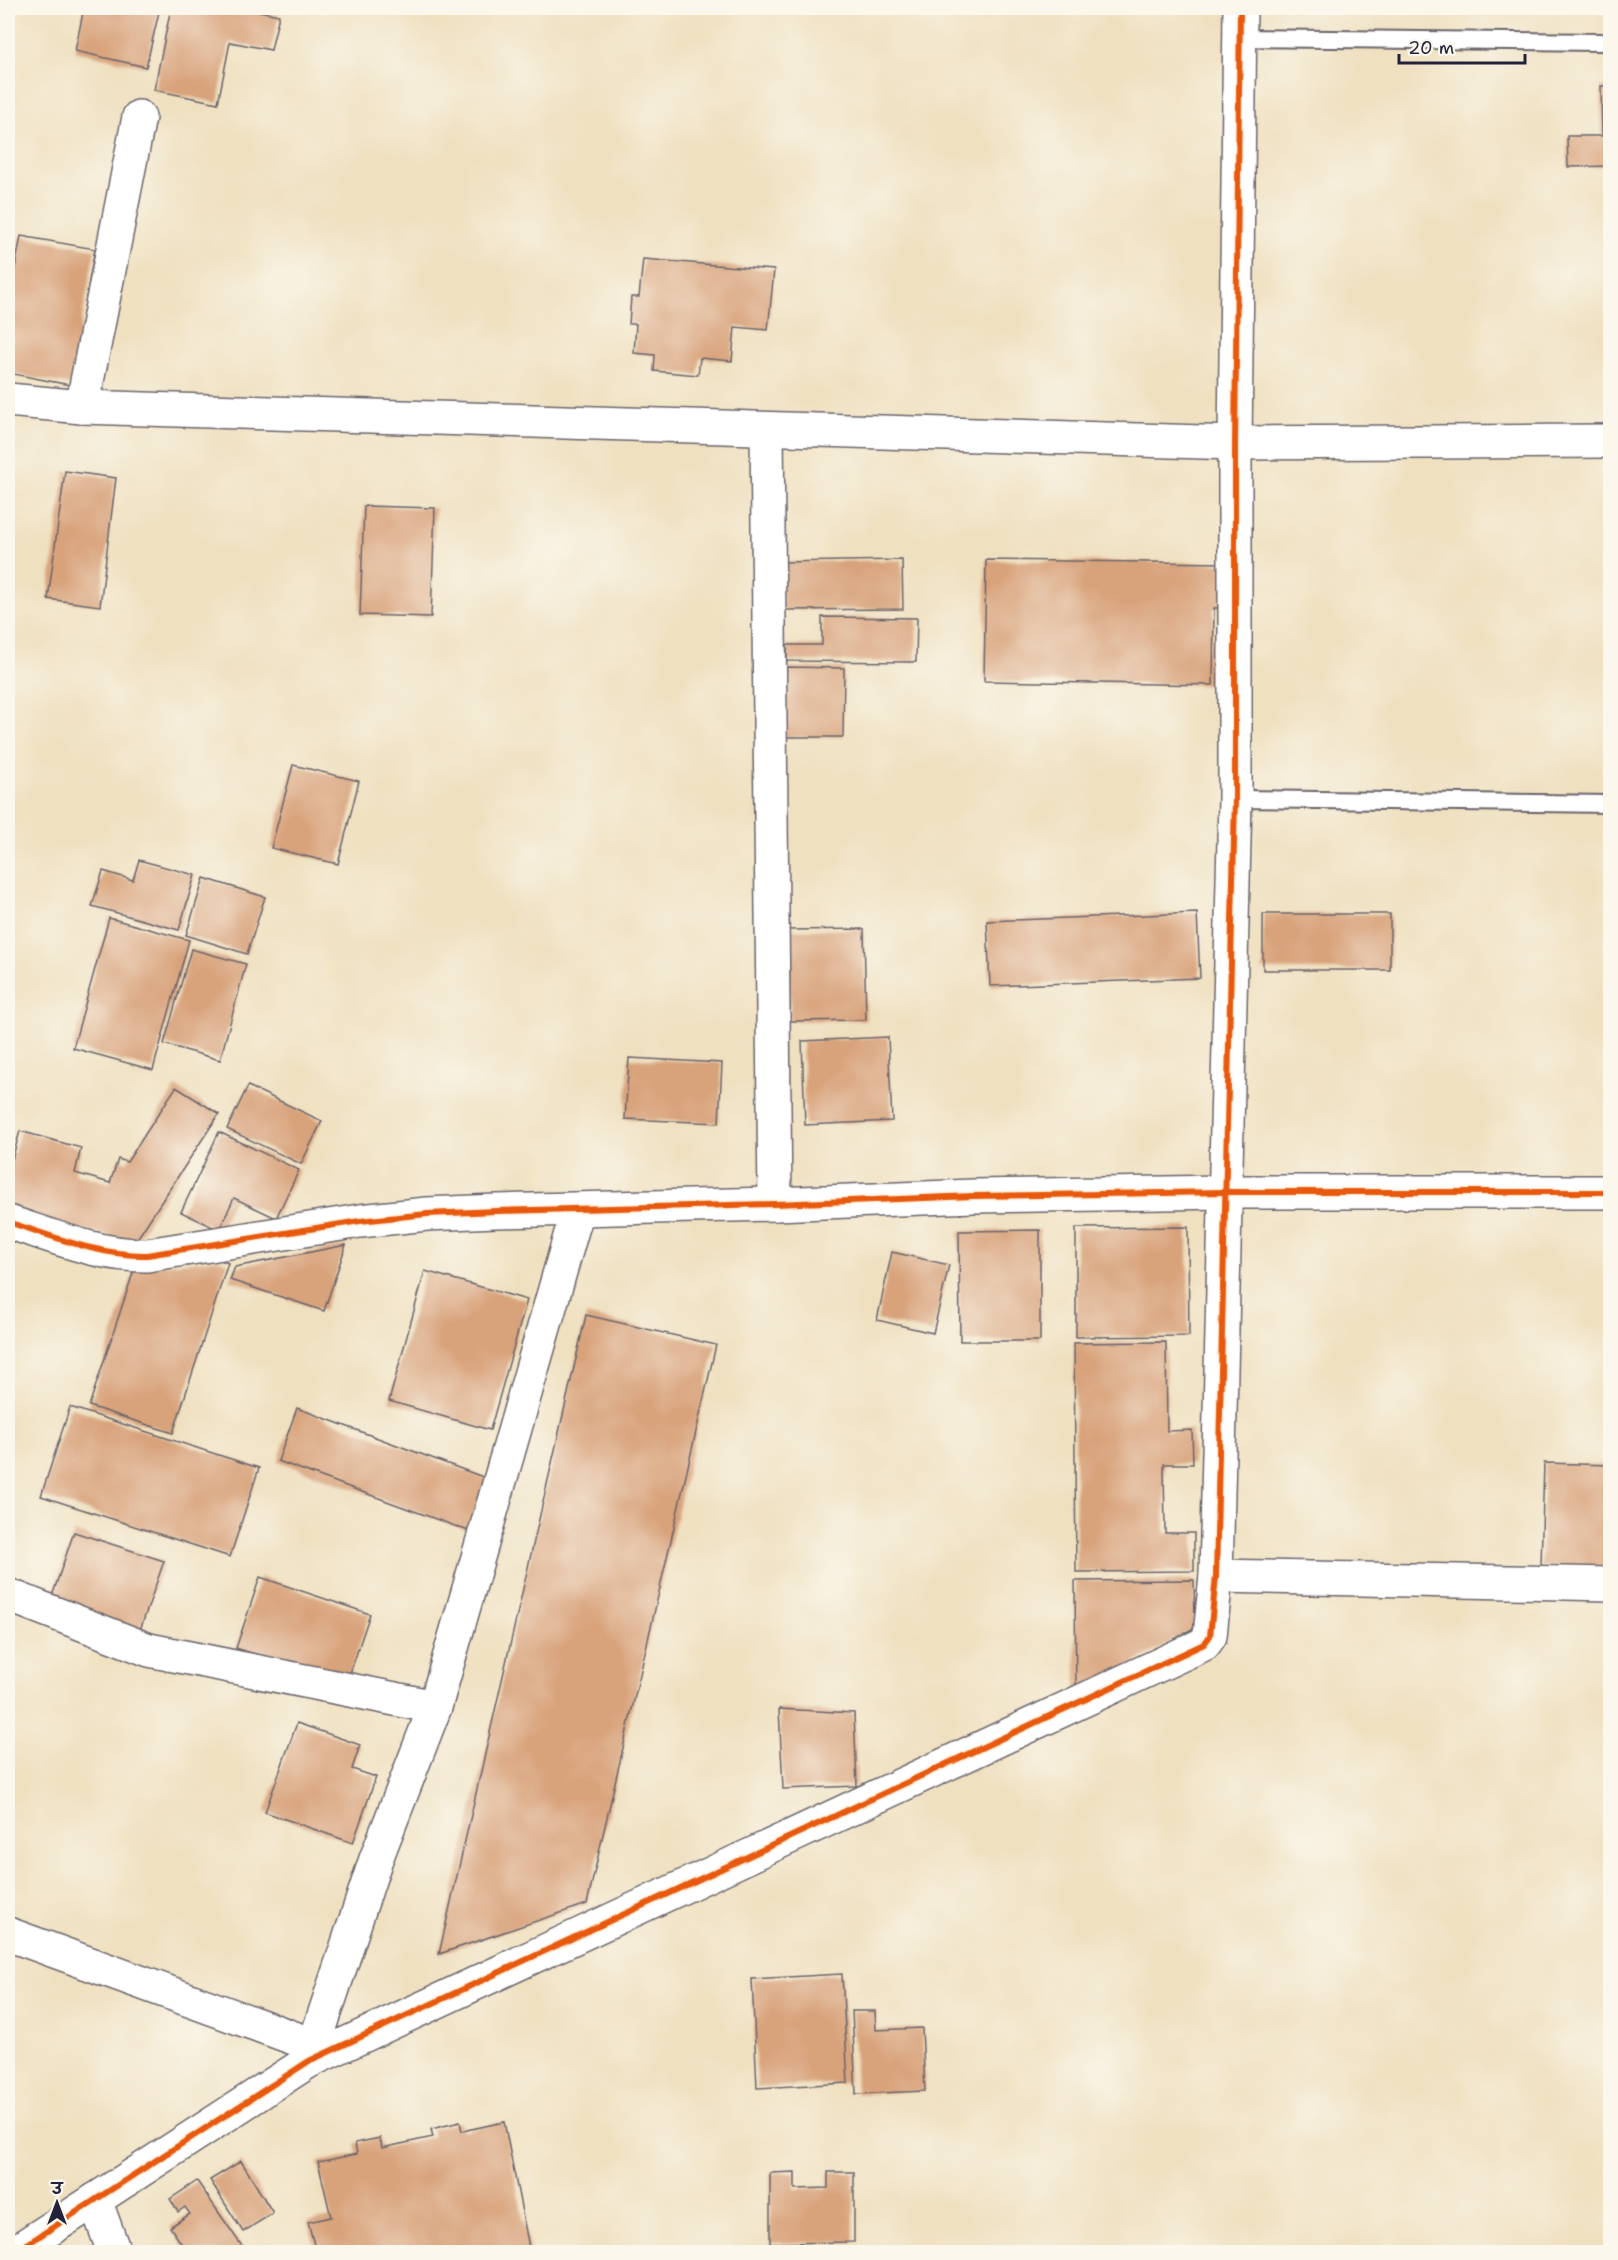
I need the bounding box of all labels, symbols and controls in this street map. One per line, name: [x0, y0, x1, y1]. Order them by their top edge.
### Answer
scale bar: [1399, 27, 1525, 65]
text: 20 m: [1408, 36, 1454, 60]
north arrow: [27, 2173, 87, 2233]
text: उ: [50, 2178, 64, 2199]

